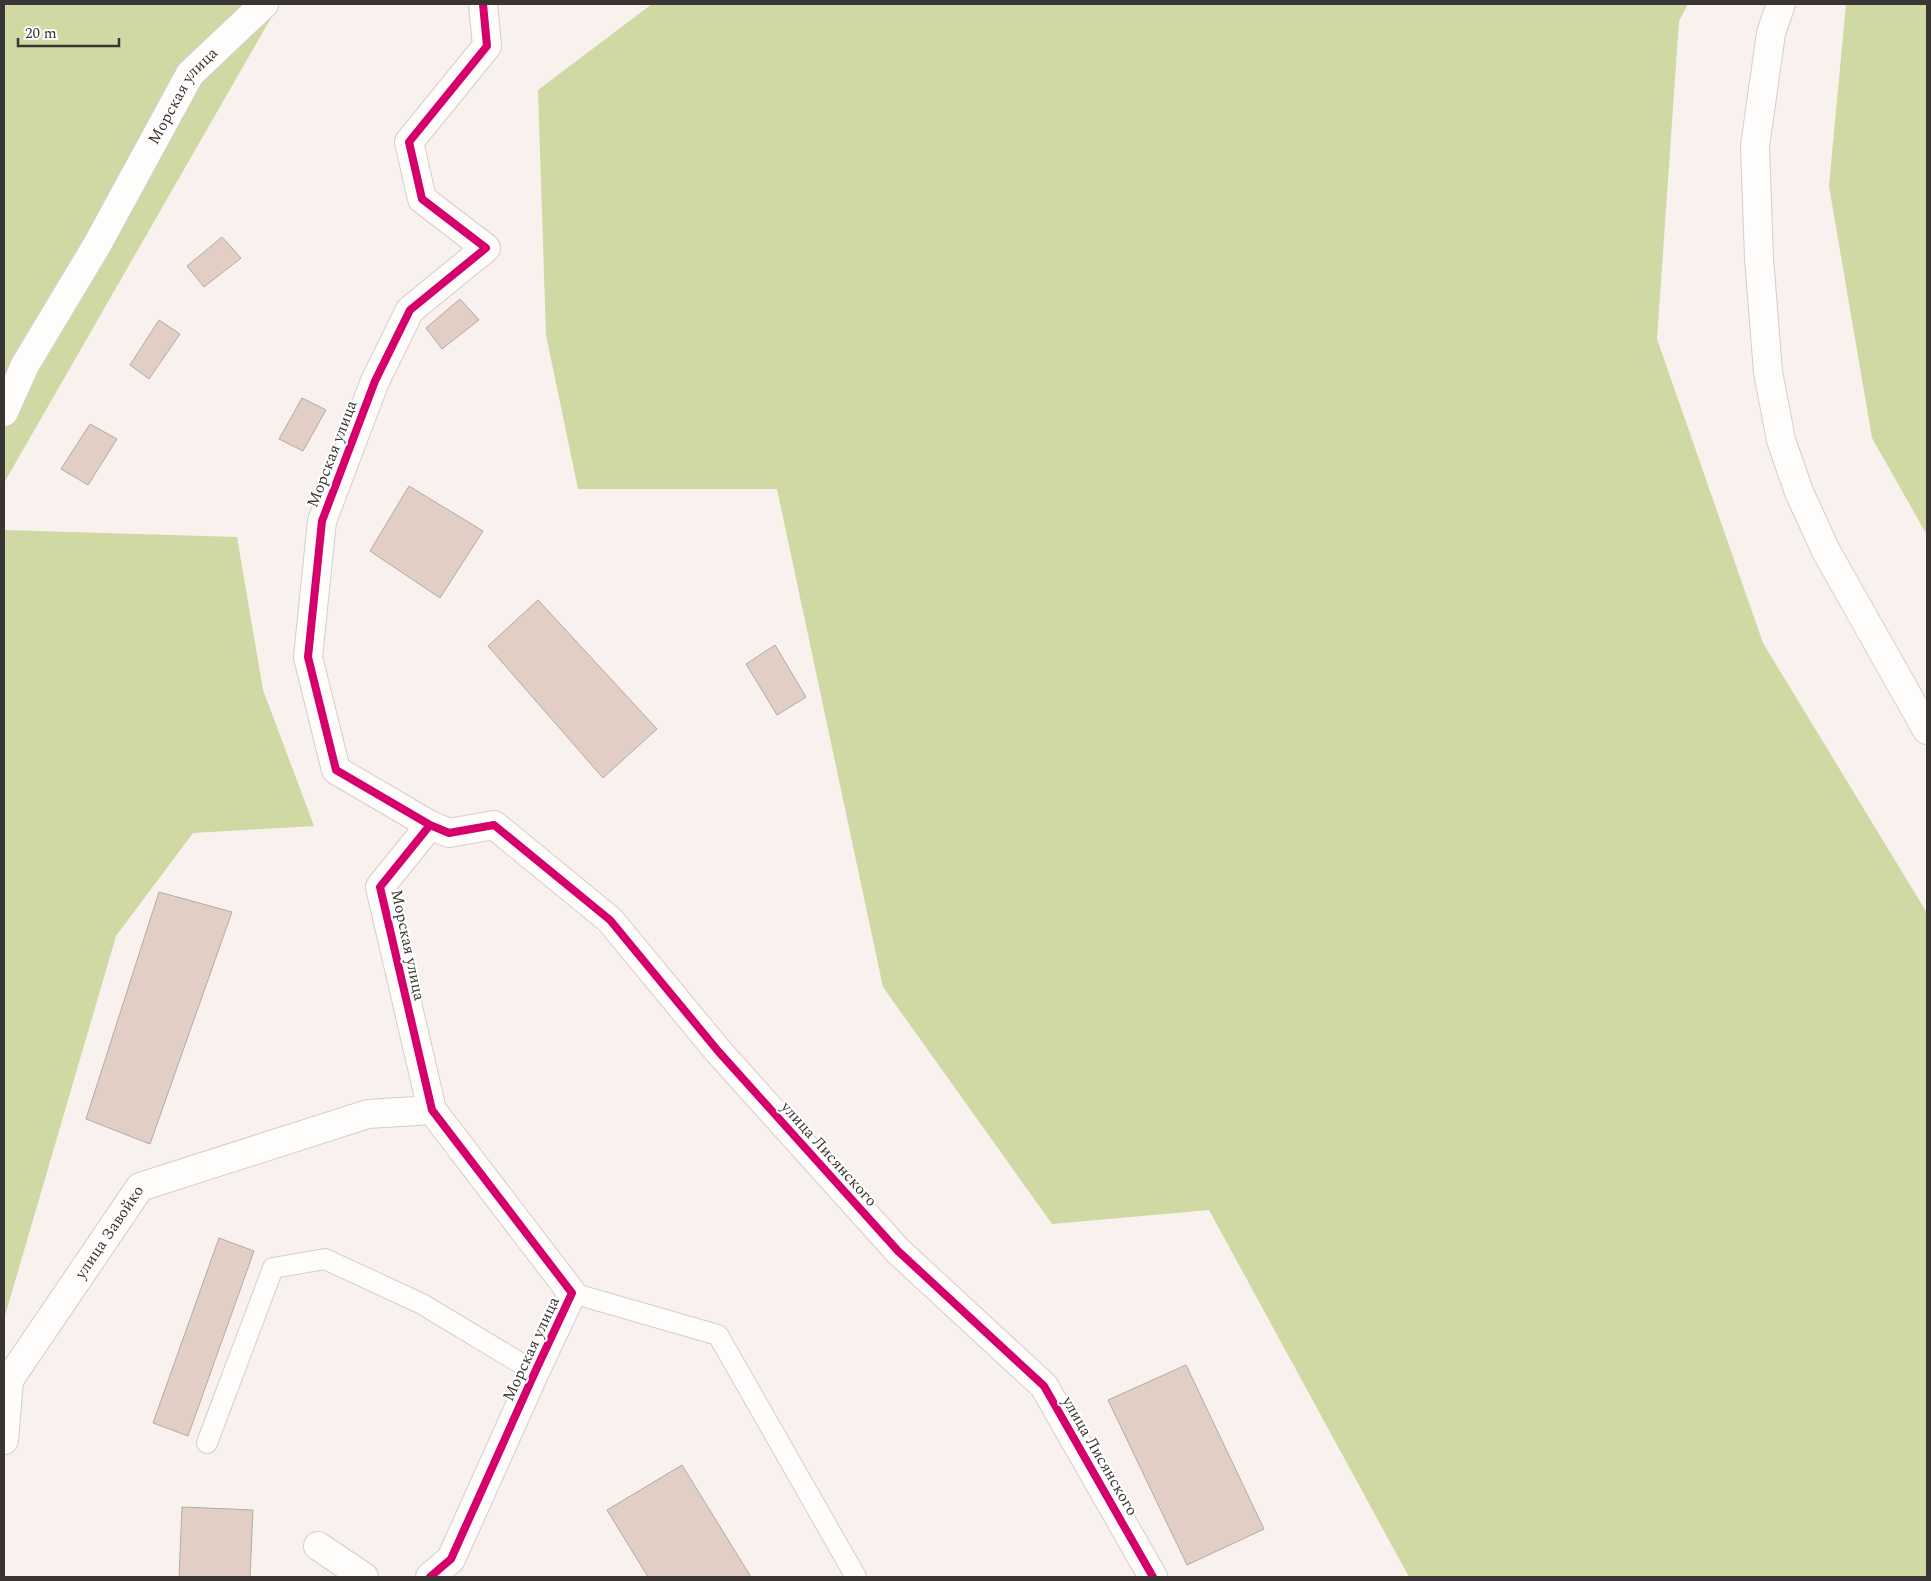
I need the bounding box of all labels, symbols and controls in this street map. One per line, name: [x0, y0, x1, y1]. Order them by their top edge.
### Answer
scale bar: [18, 15, 119, 47]
text: 20 m: [25, 22, 57, 45]
street label: Морская улица: [142, 41, 223, 149]
street label: Морская улица: [301, 397, 364, 511]
street label: Морская улица: [385, 887, 432, 1003]
street label: улица Лисянского: [774, 1095, 883, 1212]
street label: улица Завойко: [68, 1180, 150, 1285]
street label: Морская улица: [496, 1293, 566, 1405]
street label: улица Лисянского: [1055, 1391, 1144, 1520]

